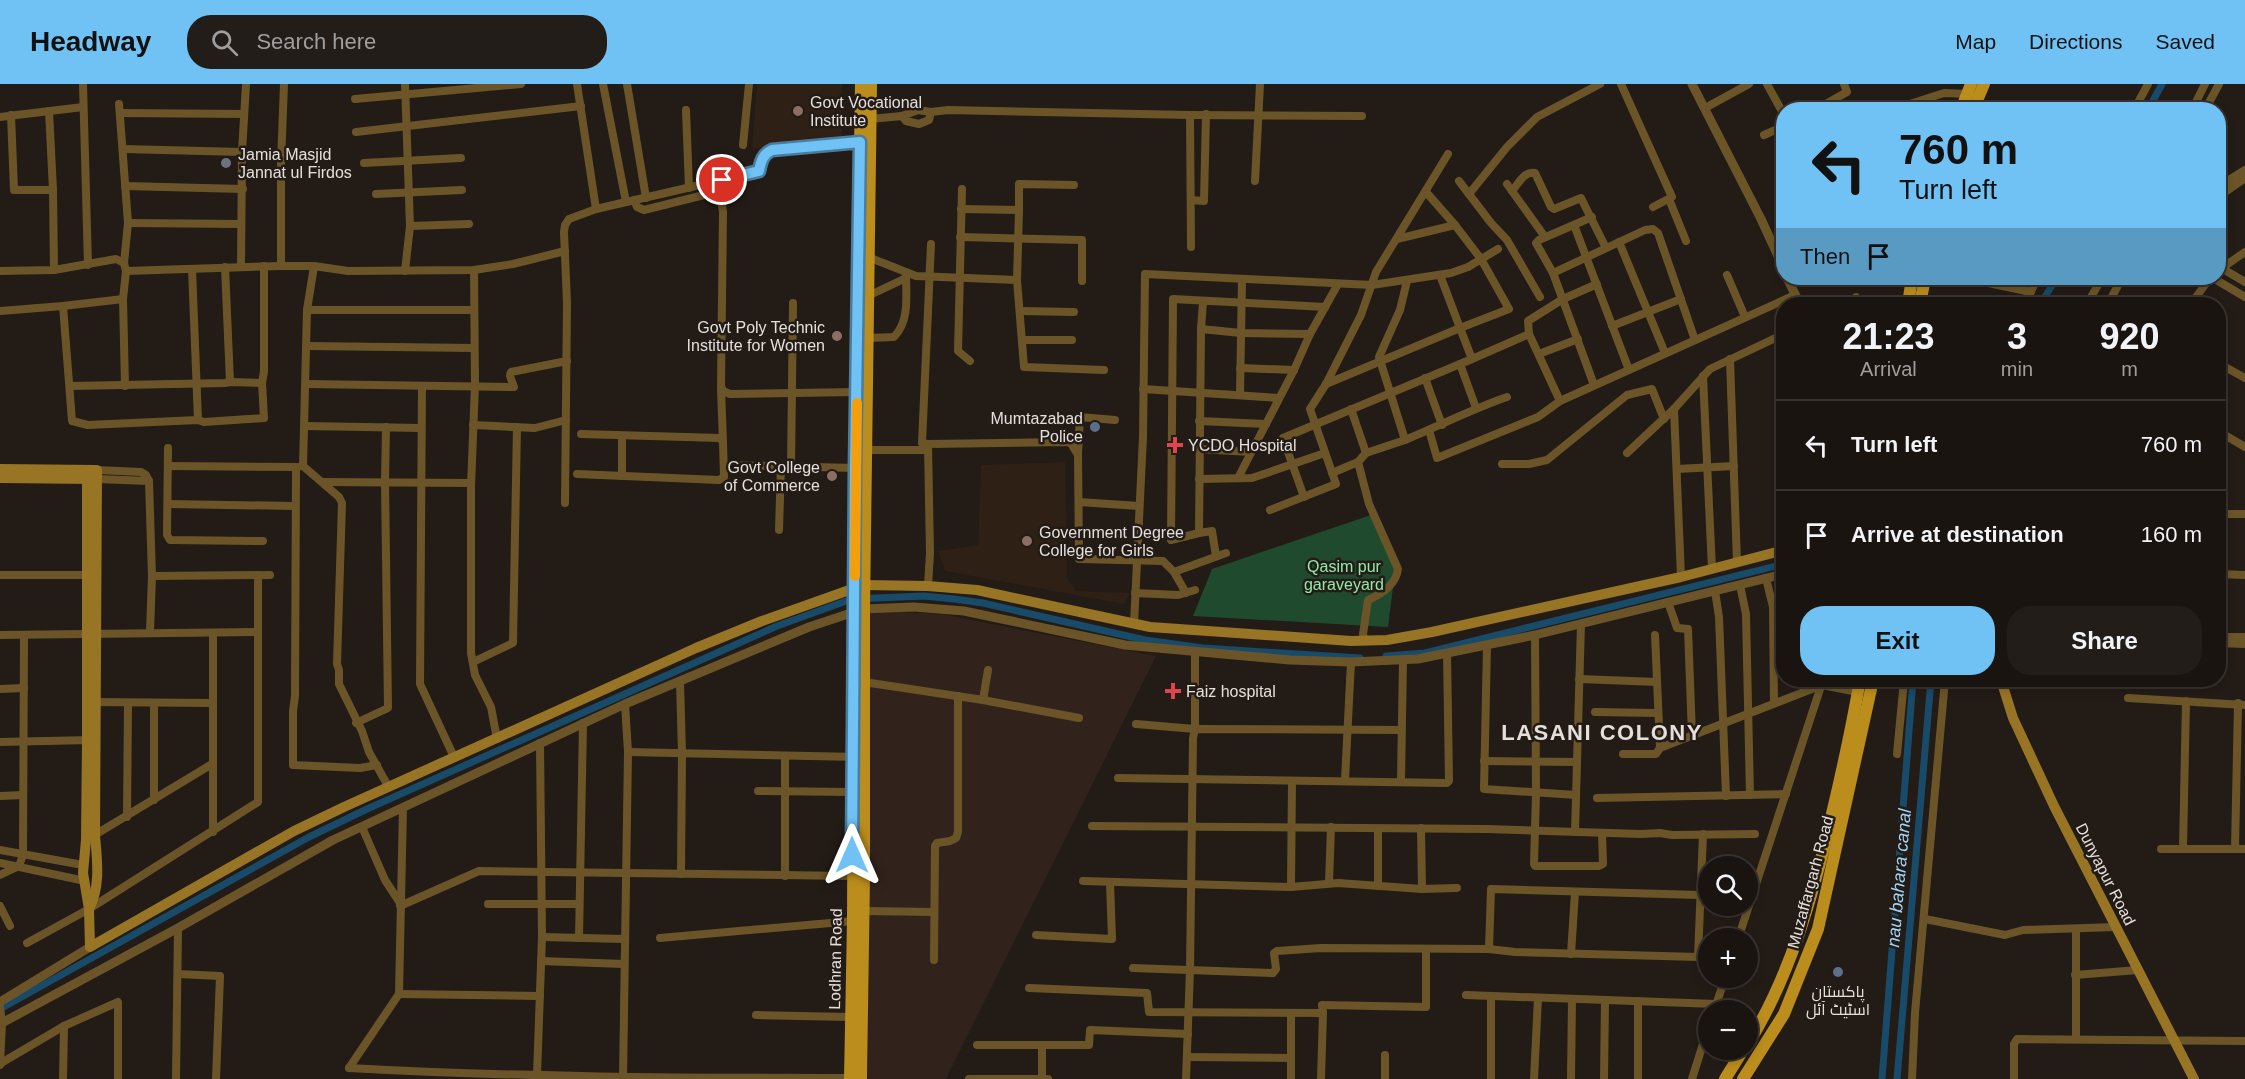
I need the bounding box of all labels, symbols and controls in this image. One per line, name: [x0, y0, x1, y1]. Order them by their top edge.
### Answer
search box: [187, 15, 607, 69]
text: Headway: [30, 26, 151, 57]
icon: search: [208, 26, 241, 59]
text: Search here: [256, 29, 376, 54]
text: Map: [1955, 30, 1996, 53]
text: Directions: [2029, 30, 2122, 53]
text: Saved: [2155, 30, 2215, 53]
place label: Govt Vocational Institute: [810, 94, 922, 129]
marker: Govt Vocational Institute: [791, 104, 805, 118]
icon: left: [1800, 126, 1878, 204]
text: 760 m: [1899, 126, 2018, 173]
place label: Jamia Masjid Jannat ul Firdos: [238, 146, 352, 181]
pin: [696, 154, 747, 205]
marker: Jamia Masjid Jannat ul Firdos: [219, 156, 233, 170]
icon: arrive: [705, 163, 738, 196]
text: Turn left: [1899, 175, 1997, 205]
icon: arrive: [1862, 240, 1895, 273]
text: Then: [1800, 244, 1850, 269]
text: 21:23: [1842, 316, 1934, 357]
text: 3: [2007, 316, 2027, 357]
text: 920: [2099, 316, 2160, 357]
place label: Govt Poly Technic Institute for Women: [687, 319, 825, 354]
marker: Govt Poly Technic Institute for Women: [830, 329, 844, 343]
text: Arrival: [1860, 358, 1917, 380]
text: min: [2001, 358, 2033, 380]
text: m: [2121, 358, 2138, 380]
place label: Mumtazabad Police: [991, 410, 1083, 445]
marker: Mumtazabad Police: [1088, 420, 1102, 434]
icon: left: [1800, 429, 1833, 462]
text: Turn left: [1851, 432, 1937, 457]
text: 760 m: [2141, 432, 2202, 457]
marker: YCDO Hospital: [1166, 436, 1184, 454]
place label: YCDO Hospital: [1188, 437, 1296, 454]
place label: Govt College of Commerce: [724, 459, 820, 494]
marker: Govt College of Commerce: [825, 469, 839, 483]
icon: arrive: [1800, 519, 1833, 552]
text: Arrive at destination: [1851, 522, 2064, 547]
text: 160 m: [2141, 522, 2202, 547]
place label: Government Degree College for Girls: [1039, 524, 1184, 559]
marker: Government Degree College for Girls: [1020, 534, 1034, 548]
park label: Qasim pur garaveyard: [1304, 558, 1384, 593]
button: Exit: [1800, 606, 1995, 675]
button: Share: [2007, 606, 2202, 675]
marker: Faiz hospital: [1164, 682, 1182, 700]
place label: Faiz hospital: [1186, 683, 1276, 700]
district label: LASANI COLONY: [1501, 720, 1703, 745]
water label: nau bahara canal: [1883, 807, 1915, 948]
street label: Muzaffargarh Road: [1785, 814, 1836, 950]
street label: Dunyapur Road: [2073, 820, 2139, 928]
position arrow: [820, 823, 884, 887]
map controls: [1698, 856, 1758, 1060]
button: search: [1698, 856, 1758, 916]
street label: Lodhran Road: [826, 908, 845, 1010]
button: +: [1698, 928, 1758, 988]
marker: پاکستان اسٹیٹ آئل: [1831, 965, 1845, 979]
place label: پاکستان اسٹیٹ آئل: [1806, 983, 1870, 1020]
button: −: [1698, 1000, 1758, 1060]

